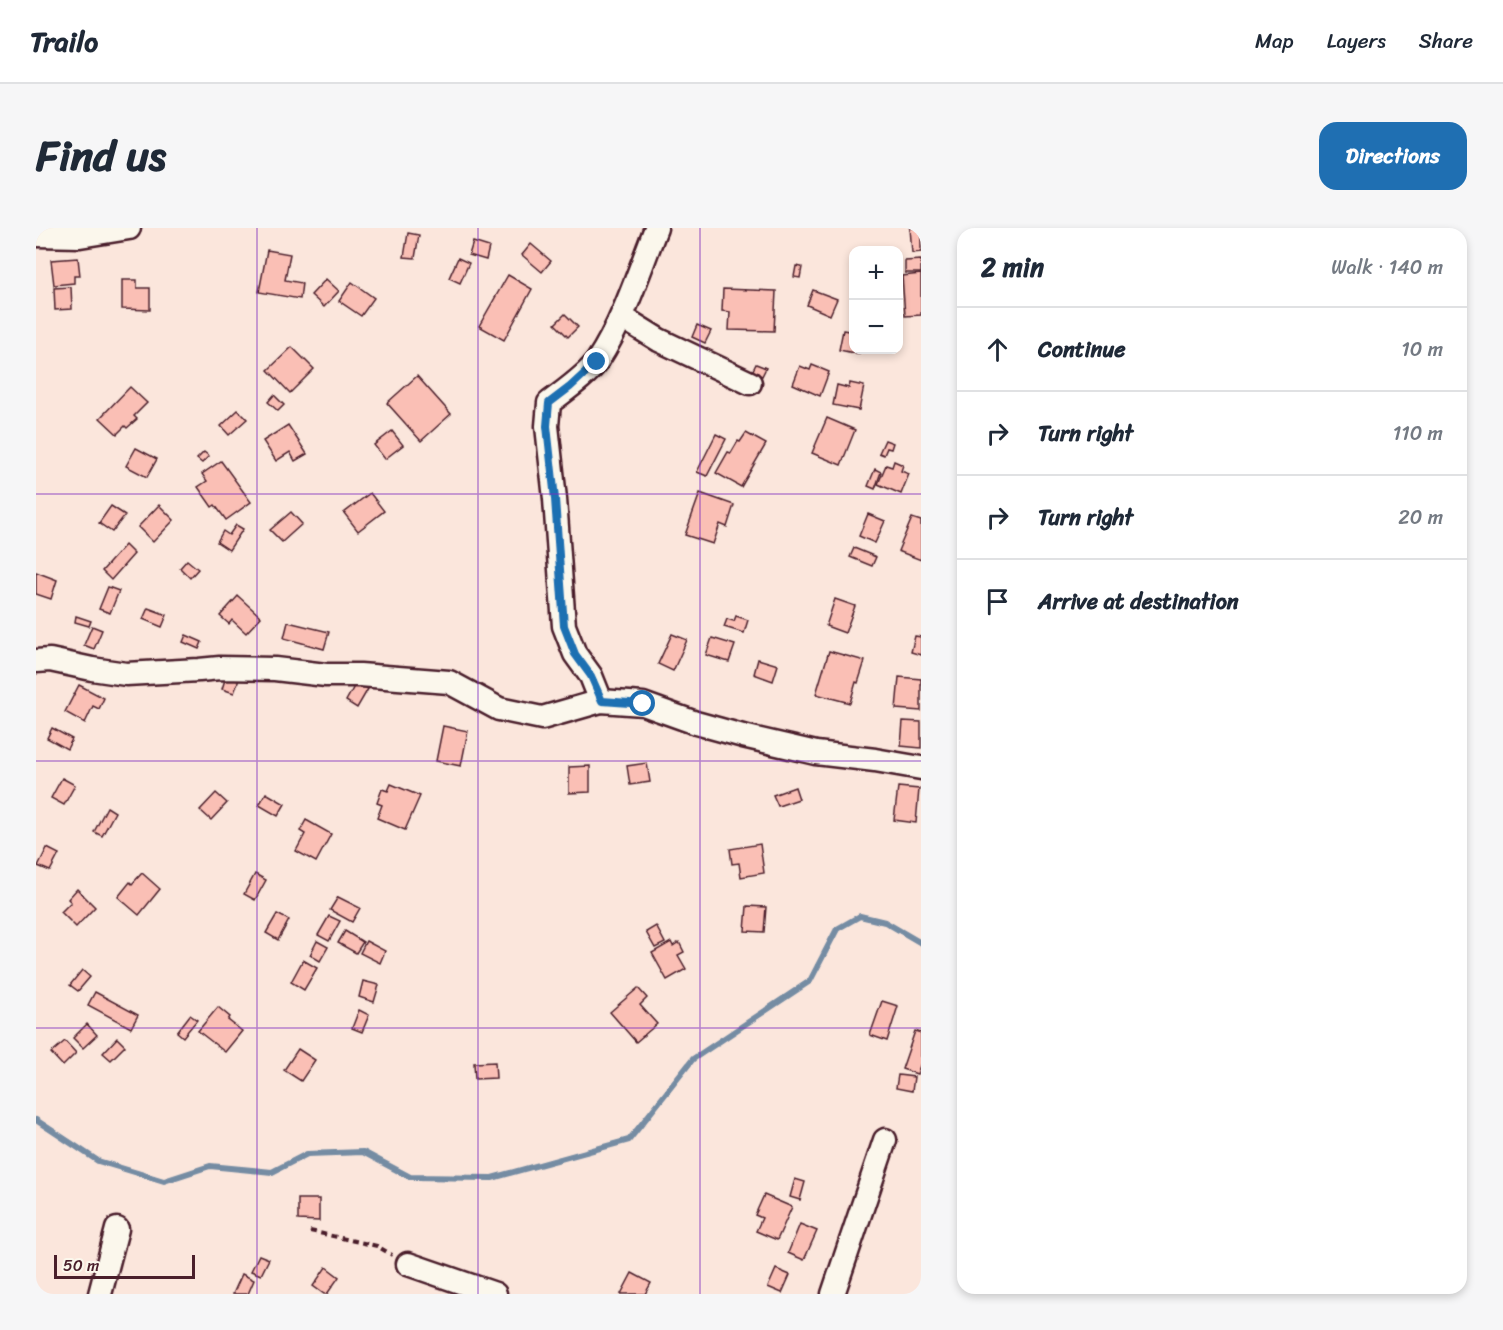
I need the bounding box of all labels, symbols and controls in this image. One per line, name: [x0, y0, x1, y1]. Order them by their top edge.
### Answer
text: Trailo: [30, 17, 98, 66]
text: Map: [1255, 22, 1294, 60]
text: Layers: [1327, 22, 1386, 60]
text: Share: [1419, 22, 1473, 60]
text: Find us: [36, 119, 166, 193]
button: Directions: [1319, 122, 1467, 190]
text: 2 min: [981, 244, 1044, 290]
map controls: [849, 246, 903, 354]
button: +: [849, 246, 903, 300]
text: Walk · 140 m: [1331, 250, 1443, 285]
button: −: [849, 300, 903, 354]
text: Continue: [1038, 330, 1126, 369]
text: 10 m: [1401, 332, 1443, 367]
icon: ahead: [981, 333, 1014, 366]
route end: [583, 348, 609, 374]
text: Turn right: [1038, 414, 1133, 453]
text: 110 m: [1393, 416, 1443, 451]
icon: right: [981, 417, 1014, 450]
text: Turn right: [1038, 498, 1133, 537]
text: 20 m: [1398, 500, 1443, 535]
icon: right: [981, 501, 1014, 534]
text: Arrive at destination: [1038, 582, 1239, 621]
icon: arrive: [981, 585, 1014, 618]
route start: [629, 690, 655, 716]
text: 50 m: [63, 1251, 99, 1280]
scale bar: [54, 1252, 195, 1280]

